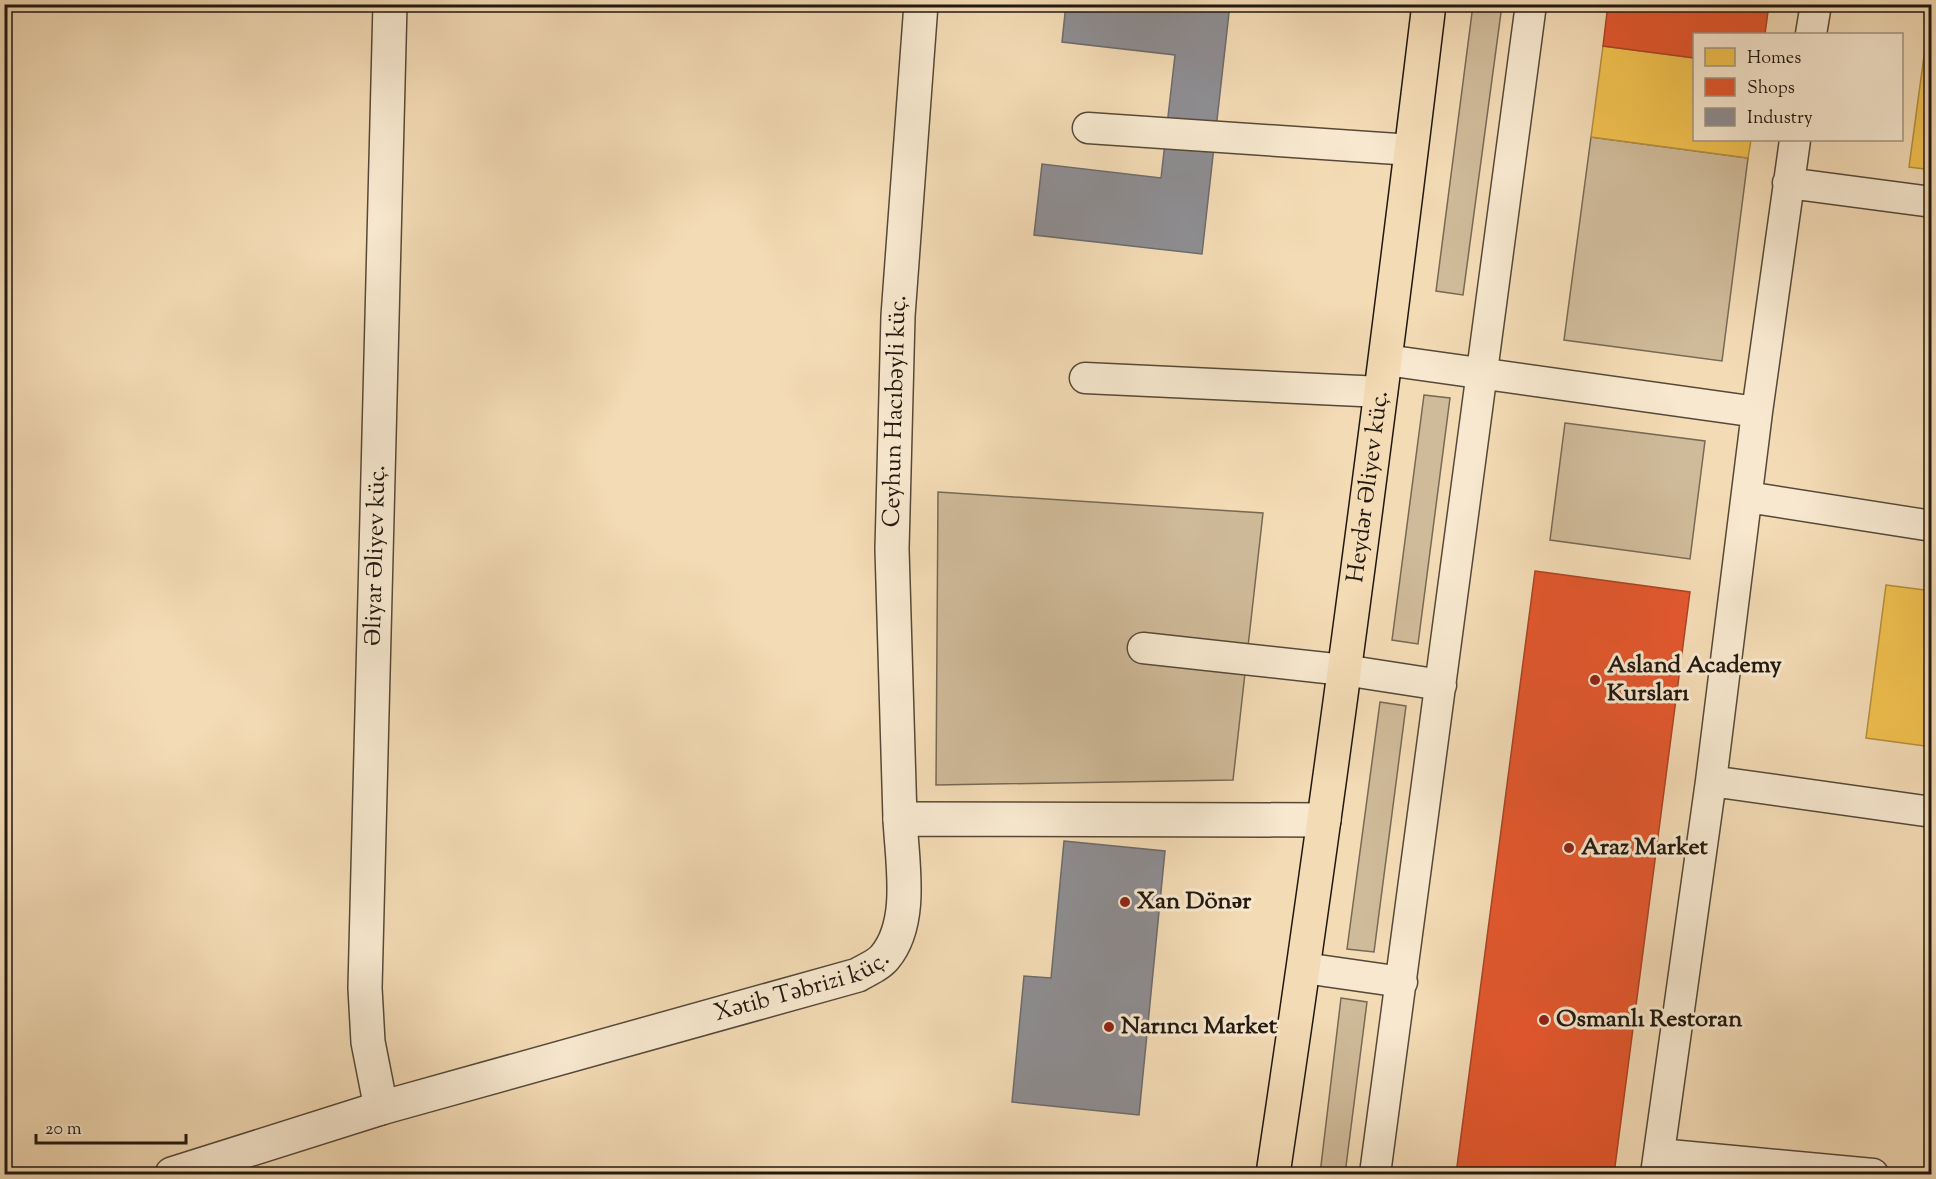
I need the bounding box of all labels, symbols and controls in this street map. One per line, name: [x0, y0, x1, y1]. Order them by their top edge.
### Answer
legend: [1693, 33, 1903, 141]
text: Homes: [1747, 46, 1801, 72]
text: Shops: [1747, 76, 1795, 102]
text: Industry: [1747, 106, 1813, 132]
street label: Ceyhun Hacıbəyli küç.: [876, 294, 917, 528]
street label: Heydər Əliyev küç.: [1339, 389, 1398, 585]
street label: Əliyar Əliyev küç.: [357, 465, 395, 646]
place label: Asland Academy Kursları: [1607, 649, 1782, 711]
marker: Asland Academy Kursları: [1588, 673, 1602, 687]
place label: Araz Market: [1581, 831, 1709, 865]
marker: Araz Market: [1562, 841, 1576, 855]
place label: Xan Dönər: [1137, 885, 1252, 919]
marker: Xan Dönər: [1118, 895, 1132, 909]
street label: Xətib Təbrizi küç.: [711, 945, 898, 1031]
place label: Osmanlı Restoran: [1556, 1003, 1743, 1037]
place label: Narıncı Market: [1121, 1010, 1278, 1044]
marker: Osmanlı Restoran: [1537, 1013, 1551, 1027]
marker: Narıncı Market: [1102, 1020, 1116, 1034]
scale bar: [36, 1107, 186, 1145]
text: 20 m: [45, 1117, 82, 1143]

